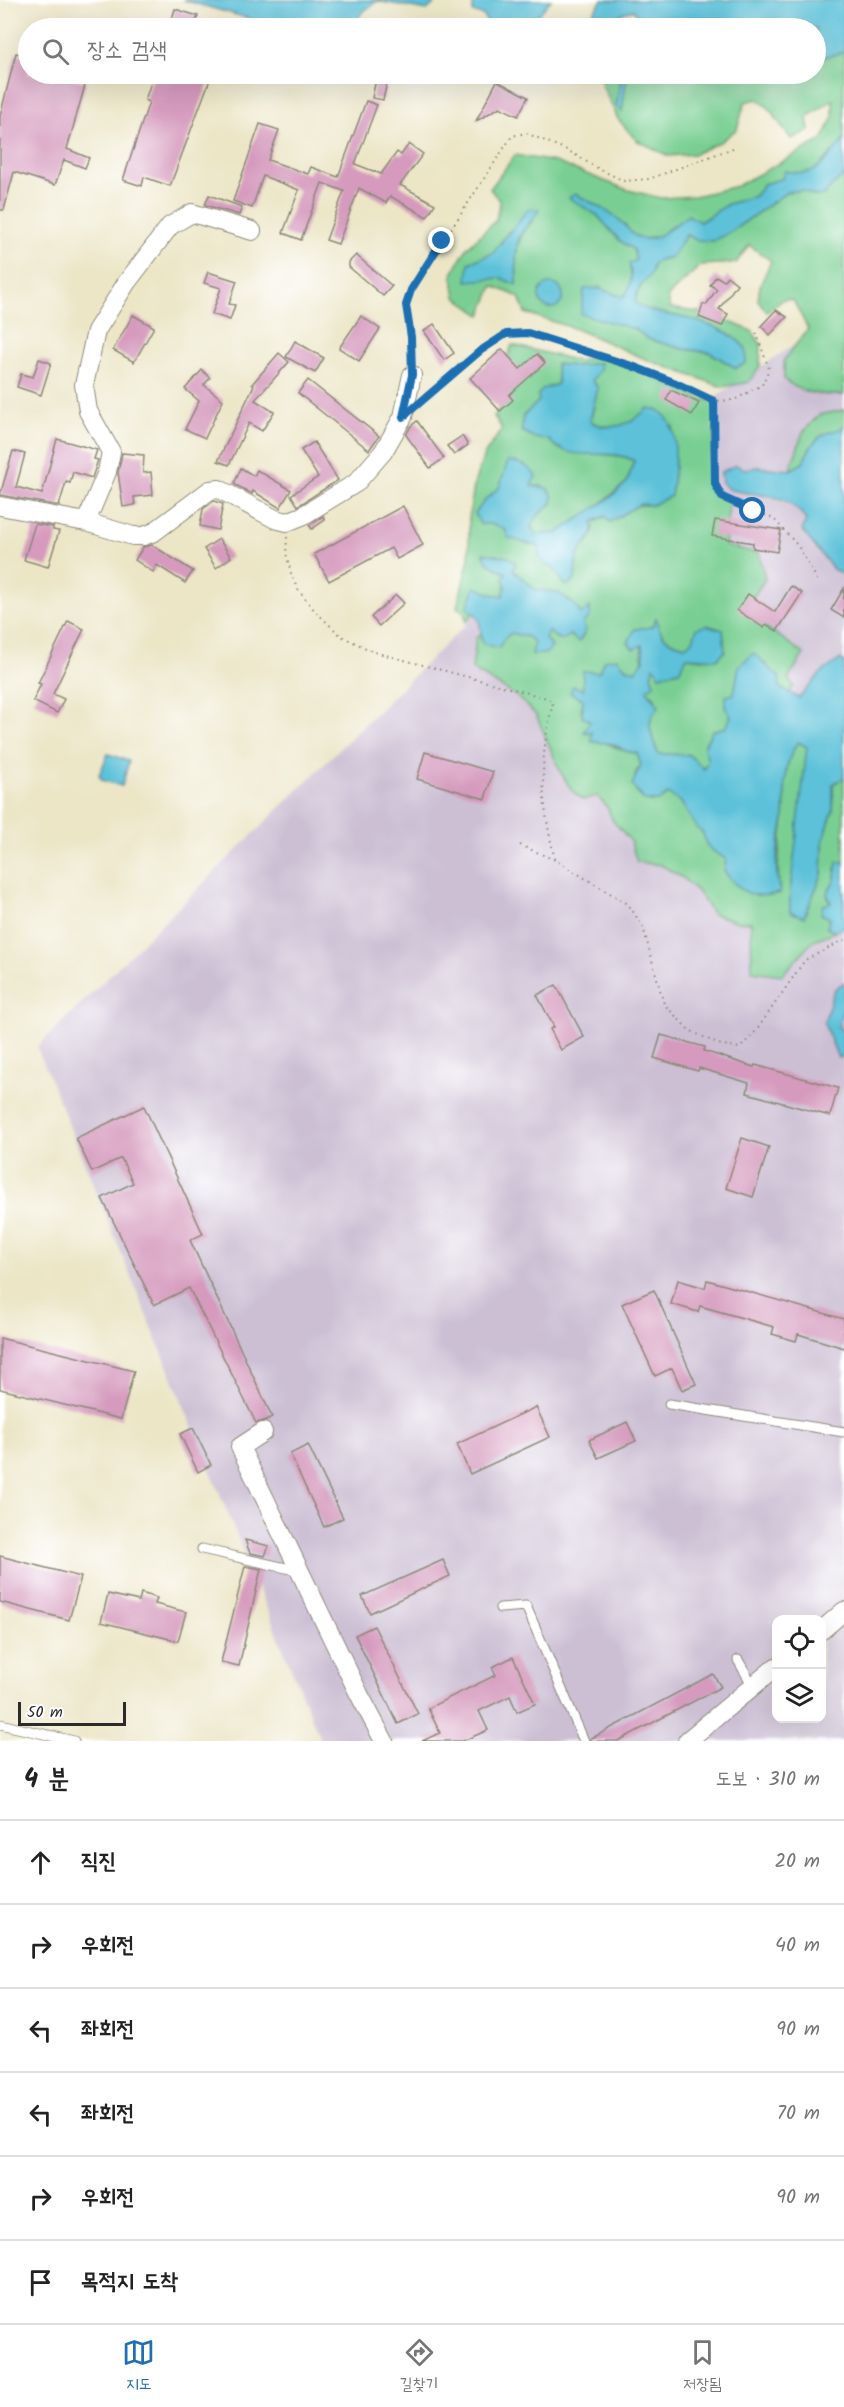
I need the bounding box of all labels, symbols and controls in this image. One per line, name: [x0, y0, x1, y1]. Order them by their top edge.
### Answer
search box: [18, 18, 826, 84]
text: 장소 검색: [87, 34, 167, 69]
icon: search: [39, 35, 72, 68]
route end: [428, 227, 454, 253]
route start: [739, 497, 765, 523]
map controls: [772, 1615, 826, 1723]
button: locate: [772, 1615, 826, 1669]
button: layers: [772, 1669, 826, 1723]
scale bar: [18, 1699, 126, 1726]
text: 50 m: [27, 1700, 63, 1725]
text: 4 분: [24, 1759, 69, 1801]
text: 도보 · 310 m: [715, 1764, 820, 1796]
text: 직진: [81, 1845, 116, 1880]
icon: ahead: [24, 1846, 57, 1879]
text: 20 m: [774, 1846, 820, 1878]
text: 우회전: [81, 1929, 134, 1964]
icon: right: [24, 1930, 57, 1963]
text: 40 m: [775, 1930, 820, 1962]
text: 좌회전: [81, 2013, 134, 2048]
icon: left: [24, 2014, 57, 2047]
text: 90 m: [776, 2014, 820, 2046]
text: 좌회전: [81, 2097, 134, 2132]
icon: left: [24, 2098, 57, 2131]
text: 70 m: [777, 2098, 820, 2130]
text: 우회전: [81, 2181, 134, 2216]
icon: right: [24, 2182, 57, 2215]
text: 90 m: [776, 2182, 820, 2214]
text: 목적지 도착: [81, 2265, 178, 2300]
icon: arrive: [24, 2266, 57, 2299]
tab: 지도: [122, 2336, 155, 2397]
tab: 길찾기: [400, 2336, 438, 2397]
tab: 저장됨: [683, 2336, 722, 2397]

